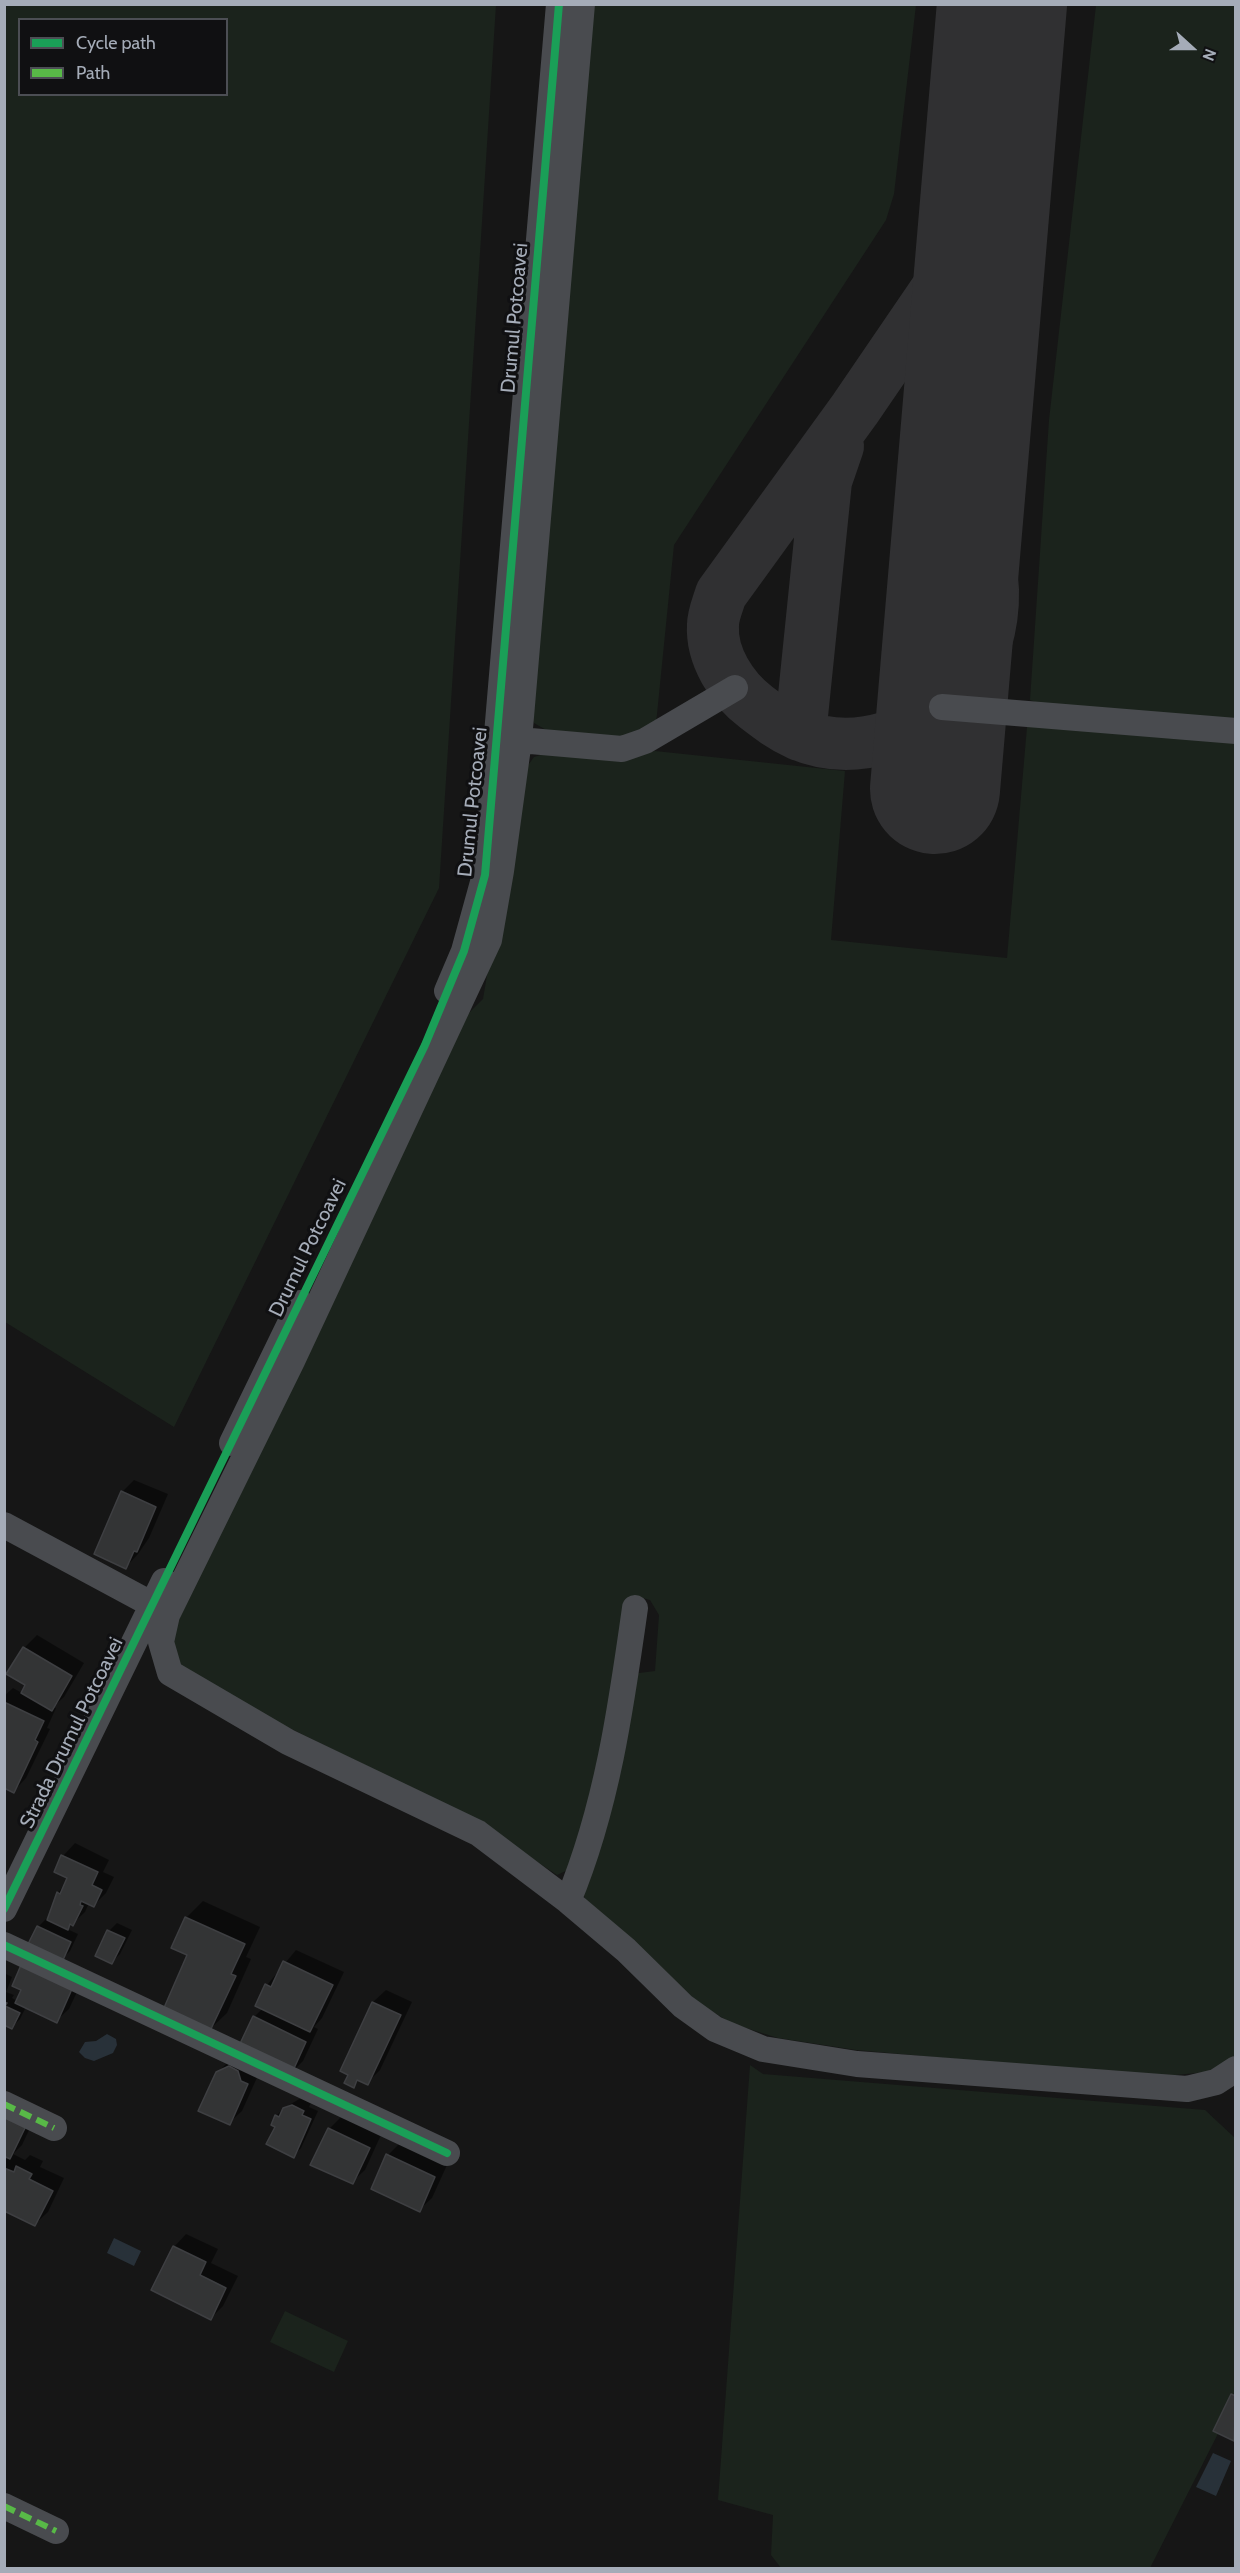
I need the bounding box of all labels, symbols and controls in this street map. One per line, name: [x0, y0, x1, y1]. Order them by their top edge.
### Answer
legend: [18, 18, 228, 96]
north arrow: [1162, 18, 1222, 78]
text: Cycle path: [76, 32, 156, 54]
text: N: [1198, 46, 1220, 63]
text: Path: [76, 62, 110, 84]
street label: Drumul Potcoavei: [496, 242, 534, 394]
street label: Drumul Potcoavei: [453, 726, 493, 878]
street label: Drumul Potcoavei: [264, 1175, 352, 1321]
street label: Strada Drumul Potcoavei: [15, 1634, 129, 1832]

